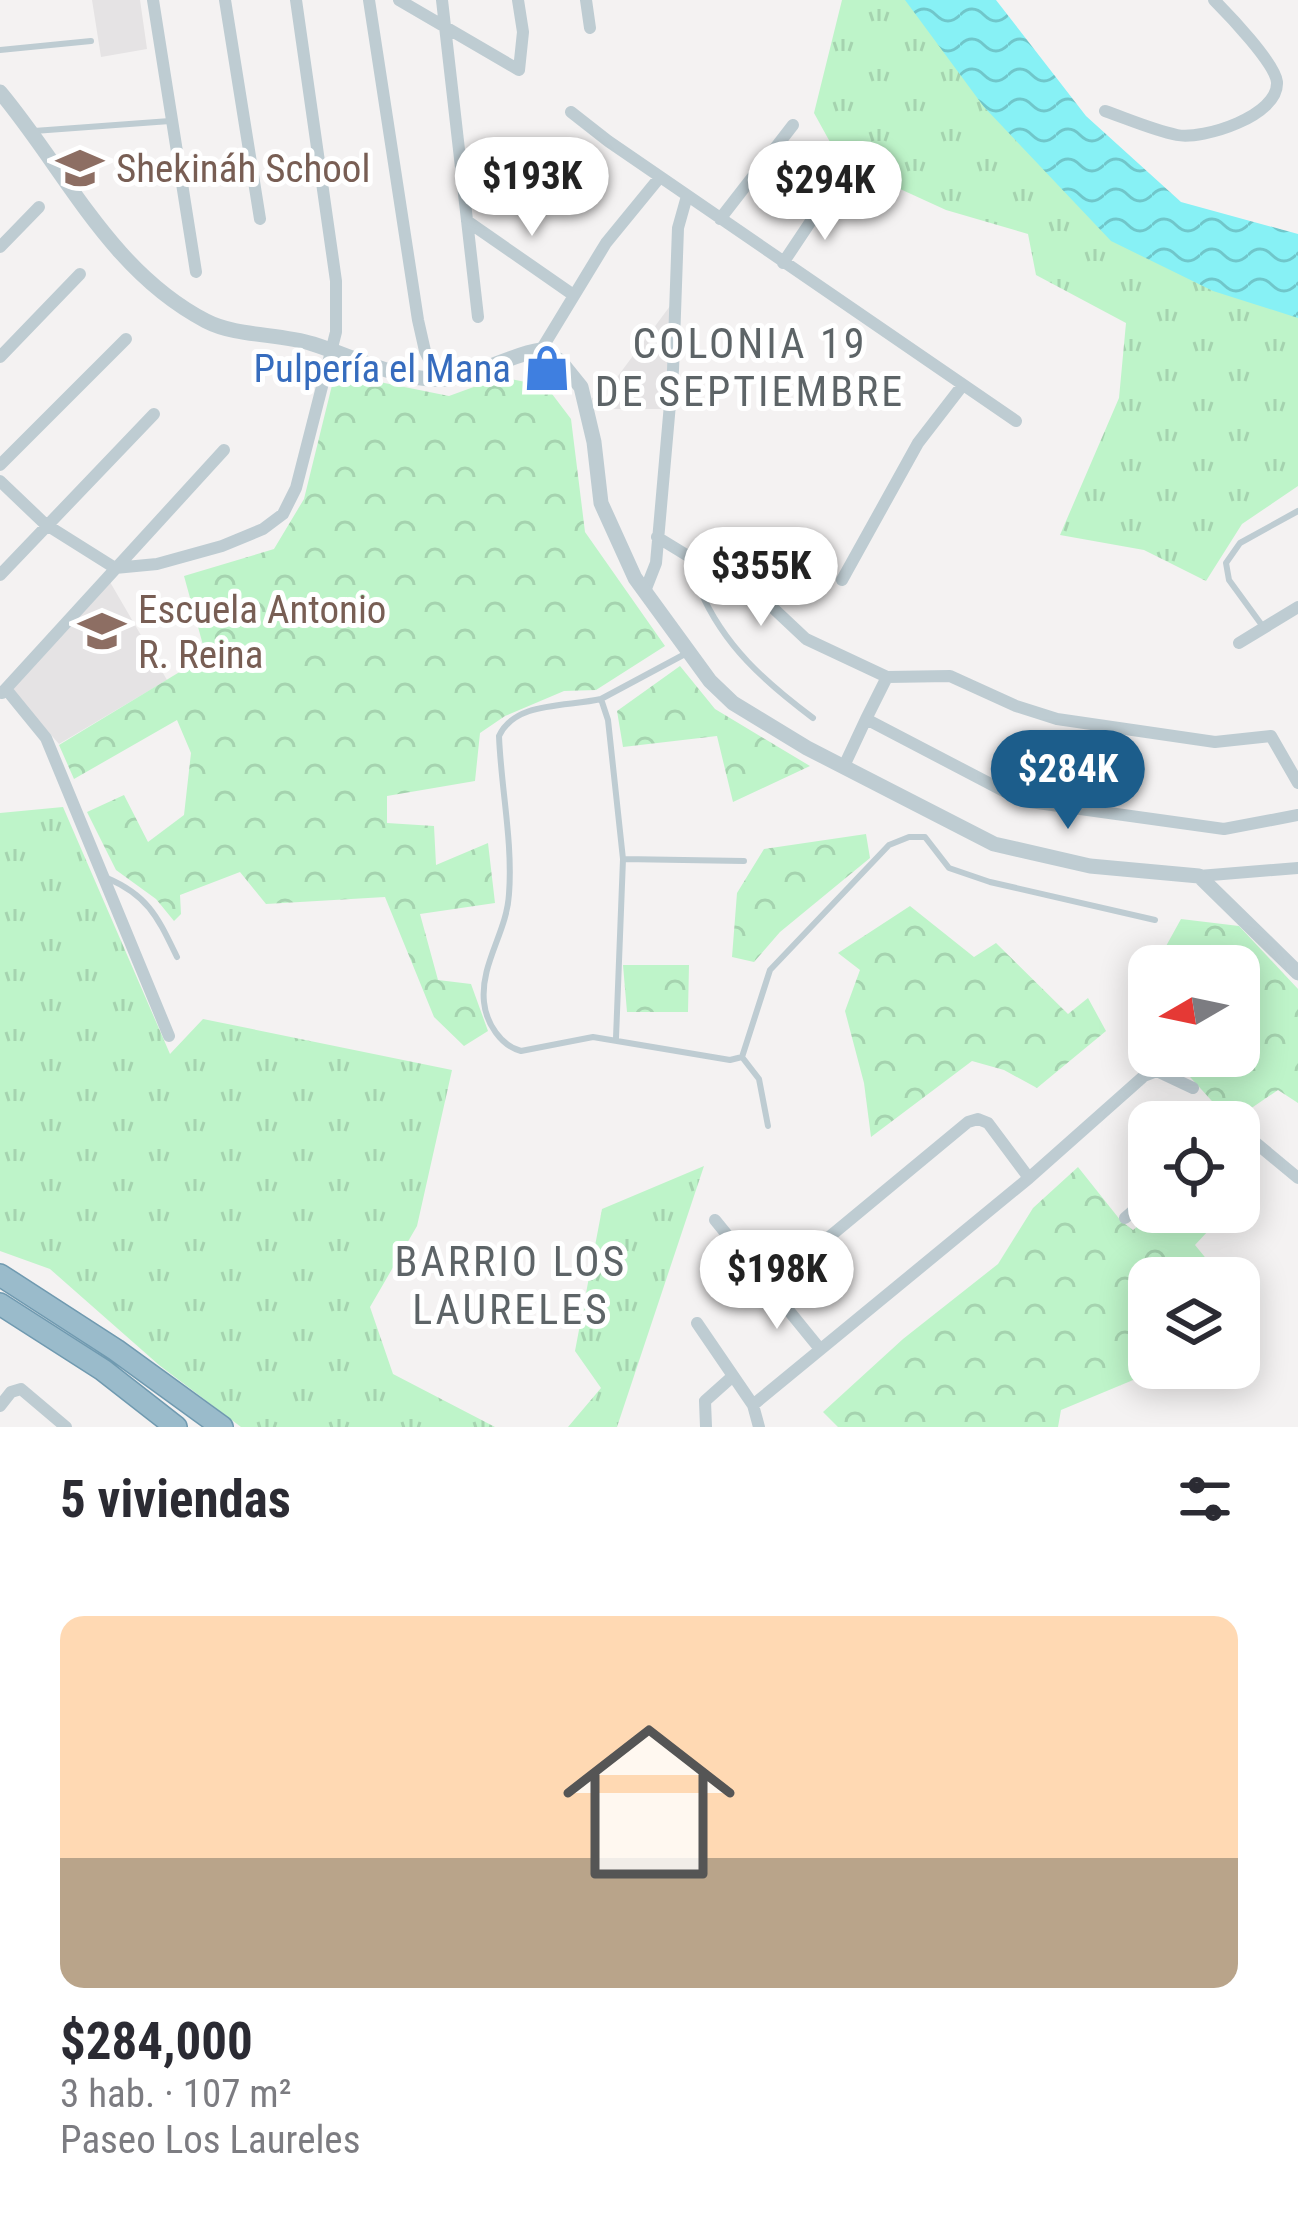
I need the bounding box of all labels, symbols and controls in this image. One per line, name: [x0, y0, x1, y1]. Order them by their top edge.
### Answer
pin: $193K: [448, 137, 616, 239]
pin: $294K: [741, 141, 909, 243]
school or university icon: Shekináh School: [55, 143, 105, 193]
place label: Shekináh School: [116, 146, 370, 192]
text: $193K: [482, 153, 582, 199]
text: $294K: [775, 157, 875, 203]
district label: COLONIA 19 DE SEPTIEMBRE: [595, 319, 905, 416]
shop icon: Pulpería el Mana: [522, 343, 572, 393]
place label: Pulpería el Mana: [253, 346, 511, 392]
pin: $355K: [677, 527, 845, 629]
text: $355K: [711, 543, 811, 589]
place label: Escuela Antonio R. Reina: [138, 587, 386, 678]
school or university icon: Escuela Antonio R. Reina: [77, 606, 127, 656]
pin: $284K: [984, 730, 1152, 832]
text: $284K: [1018, 746, 1118, 792]
north arrow: [1128, 945, 1260, 1077]
map controls: [1128, 945, 1260, 1389]
button: locate: [1128, 1101, 1260, 1233]
pin: $198K: [693, 1230, 861, 1332]
district label: BARRIO LOS LAURELES: [395, 1237, 627, 1334]
text: $198K: [727, 1246, 827, 1292]
button: layers: [1128, 1257, 1260, 1389]
icon: filters: [1172, 1466, 1238, 1532]
text: 5 viviendas: [60, 1470, 291, 1529]
icon: home: [541, 1694, 757, 1910]
text: $284,000: [60, 2012, 253, 2071]
text: 3 hab. · 107 m²: [60, 2071, 292, 2117]
text: Paseo Los Laureles: [60, 2117, 360, 2163]

